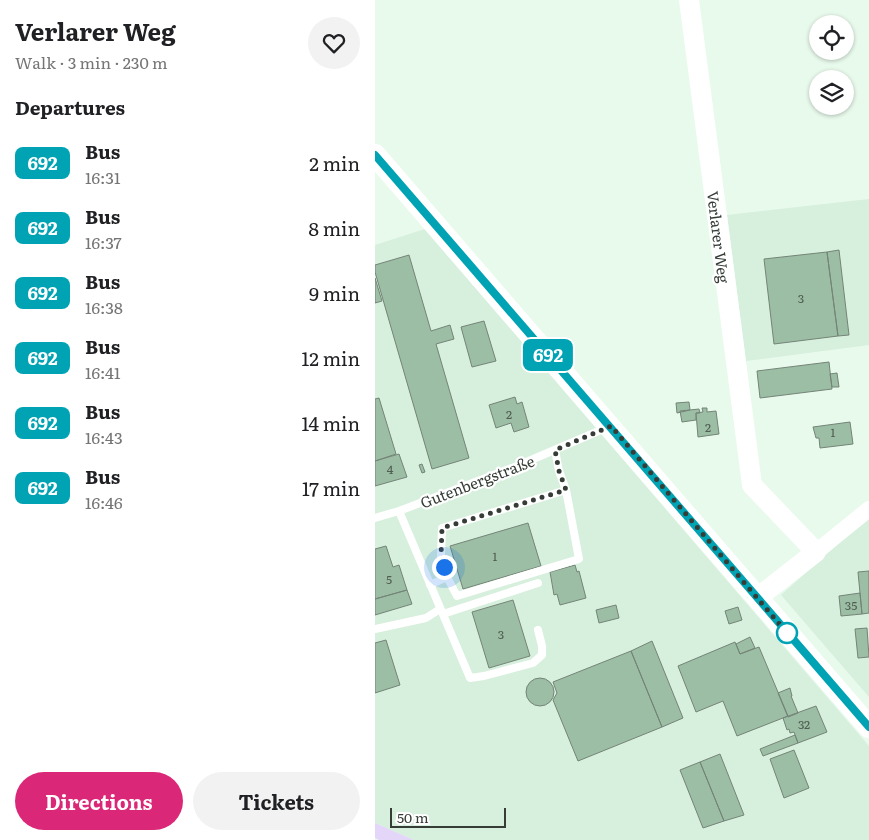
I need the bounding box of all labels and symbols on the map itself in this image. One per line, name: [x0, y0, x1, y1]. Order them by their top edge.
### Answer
street label: Verlarer Weg: [702, 190, 736, 285]
house number: 3: [798, 289, 804, 307]
line badge: 692: [519, 339, 577, 371]
house number: 2: [506, 405, 512, 423]
house number: 2: [705, 418, 711, 436]
house number: 1: [831, 423, 836, 441]
street label: Gutenbergstraße: [416, 449, 538, 513]
house number: 4: [387, 460, 394, 478]
house number: 1: [493, 547, 498, 565]
your location: [432, 555, 457, 580]
house number: 5: [386, 570, 392, 588]
house number: 35: [845, 596, 857, 614]
unlabelled marker: [776, 622, 798, 644]
house number: 3: [498, 625, 504, 643]
house number: 32: [798, 715, 810, 733]
scale bar: [390, 805, 506, 828]

